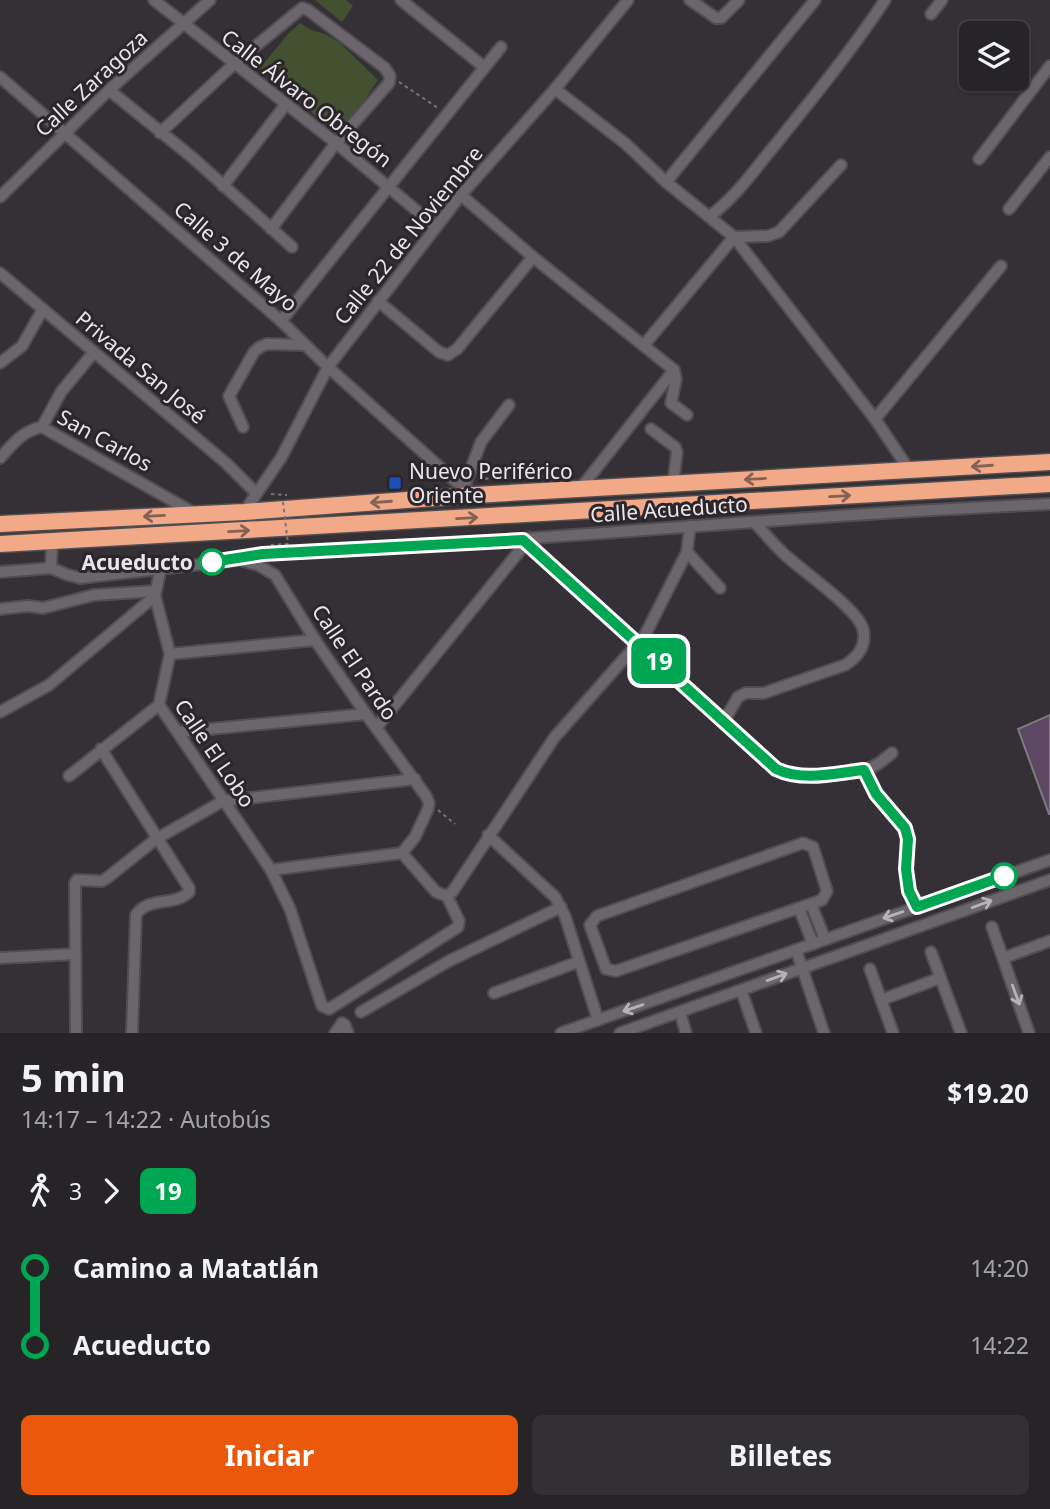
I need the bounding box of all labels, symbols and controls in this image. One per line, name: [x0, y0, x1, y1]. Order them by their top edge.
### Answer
map controls: [959, 21, 1029, 91]
button: layers: [959, 21, 1029, 91]
street label: Calle Álvaro Obregón: [216, 23, 398, 173]
street label: Calle Zaragoza: [29, 24, 153, 142]
street label: Calle 22 de Noviembre: [327, 140, 489, 330]
street label: Calle 3 de Mayo: [168, 195, 304, 317]
street label: Privada San José: [70, 304, 212, 430]
street label: San Carlos: [53, 403, 157, 477]
place label: Nuevo Periférico Oriente: [409, 457, 573, 509]
one-way arrow: [971, 460, 994, 473]
one-way arrow: [744, 473, 767, 486]
marker: Nuevo Periférico Oriente: [387, 475, 403, 491]
street label: Calle Acueducto: [589, 490, 749, 528]
one-way arrow: [829, 490, 852, 503]
one-way arrow: [370, 496, 393, 509]
one-way arrow: [143, 510, 166, 523]
one-way arrow: [455, 511, 477, 524]
one-way arrow: [228, 524, 250, 537]
place label: Acueducto: [81, 548, 193, 576]
marker: Acueducto: [199, 549, 225, 575]
street label: Calle El Pardo: [306, 599, 404, 725]
line badge: 19: [628, 638, 690, 684]
text: 19: [645, 644, 673, 677]
street label: Calle El Lobo: [168, 693, 262, 813]
unlabelled marker: [991, 863, 1017, 889]
one-way arrow: [970, 897, 992, 910]
one-way arrow: [883, 910, 905, 922]
one-way arrow: [765, 970, 787, 982]
one-way arrow: [1011, 984, 1023, 1006]
one-way arrow: [622, 1003, 644, 1015]
text: 5 min: [21, 1051, 126, 1103]
text: $19.20: [947, 1075, 1029, 1111]
text: 14:17 – 14:22 · Autobús: [21, 1103, 271, 1135]
icon: walk: [21, 1172, 59, 1210]
icon: forward: [92, 1172, 130, 1210]
text: 19: [154, 1174, 182, 1207]
text: 3: [69, 1175, 82, 1207]
text: Camino a Matatlán: [73, 1250, 319, 1286]
text: 14:20: [970, 1252, 1029, 1284]
text: Acueducto: [73, 1327, 211, 1363]
text: 14:22: [970, 1329, 1029, 1361]
button: Iniciar: [21, 1415, 518, 1495]
button: Billetes: [532, 1415, 1029, 1495]

